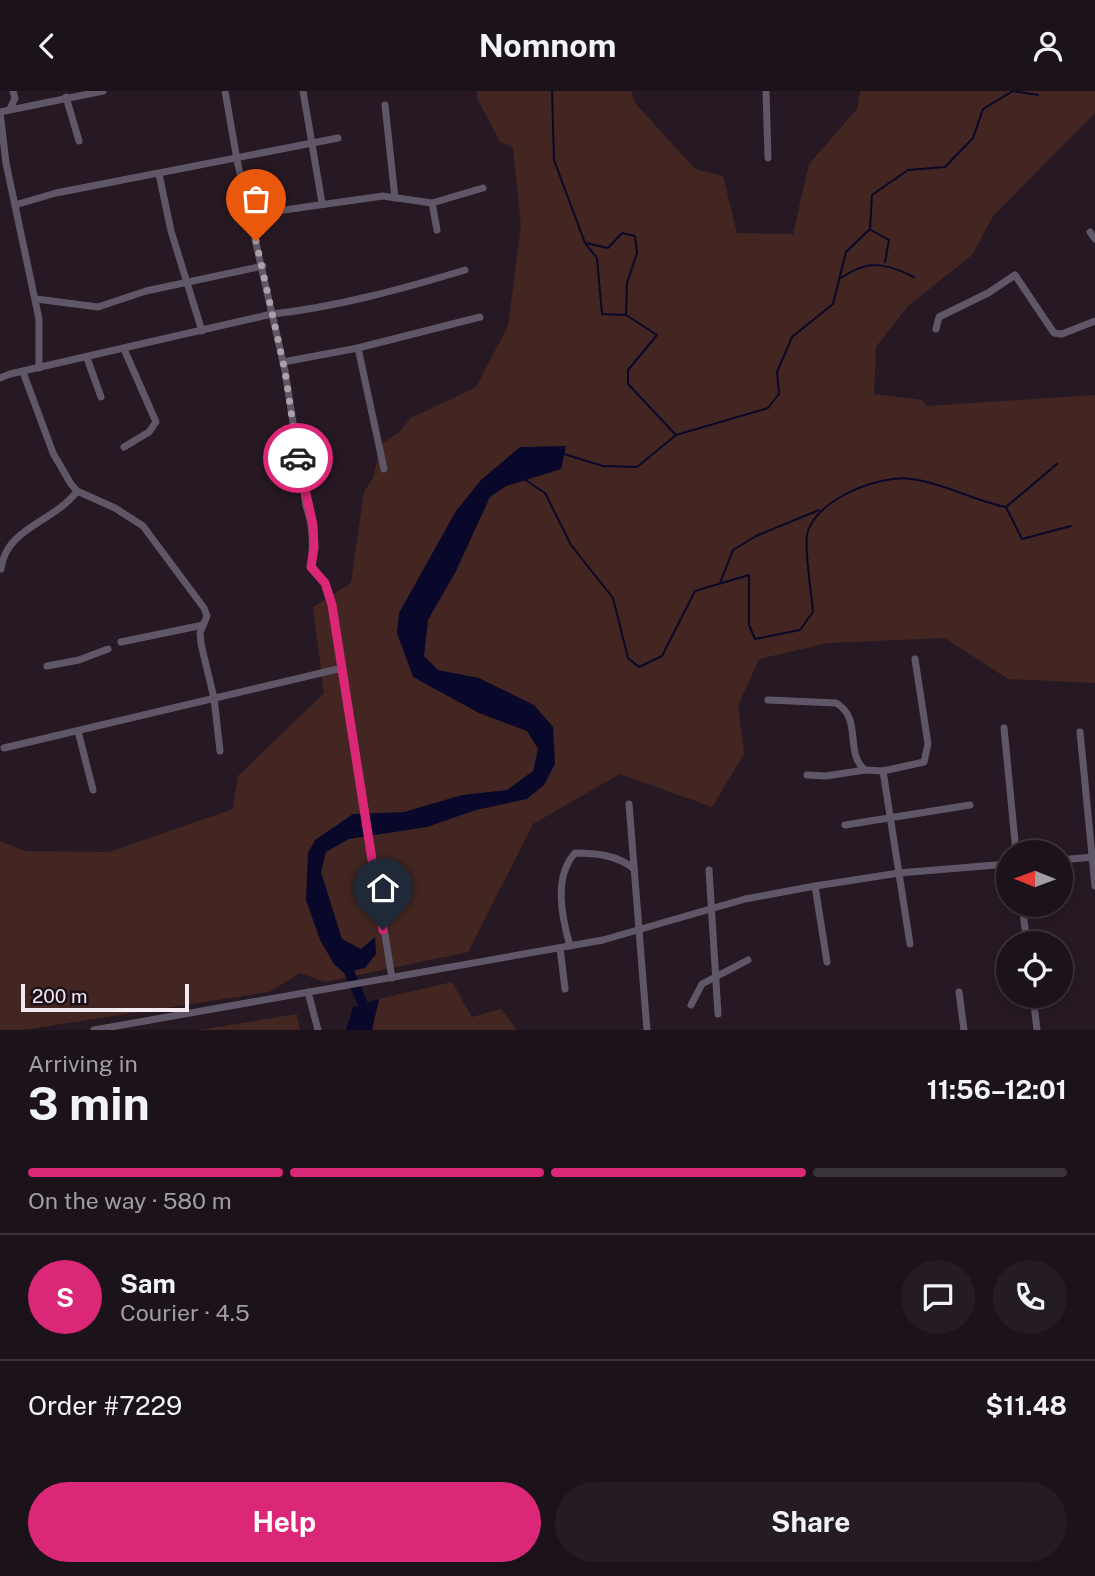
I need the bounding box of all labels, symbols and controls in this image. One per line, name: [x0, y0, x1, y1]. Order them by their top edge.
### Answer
icon: back: [28, 27, 66, 65]
text: Nomnom: [479, 27, 616, 64]
icon: person: [1029, 27, 1067, 65]
pin: [226, 169, 286, 241]
icon: bag: [237, 180, 275, 218]
courier: [263, 423, 333, 493]
icon: car: [279, 439, 317, 477]
north arrow: [996, 840, 1073, 917]
map controls: [996, 840, 1073, 1008]
pin: [353, 858, 413, 930]
icon: home: [364, 869, 402, 907]
button: locate: [996, 931, 1073, 1008]
scale bar: [21, 981, 189, 1013]
text: 200 m: [32, 985, 88, 1007]
text: Arriving in: [28, 1050, 138, 1077]
text: 11:56–12:01: [927, 1074, 1067, 1105]
text: 3 min: [28, 1076, 150, 1130]
text: On the way · 580 m: [28, 1187, 232, 1214]
button: chat: [901, 1260, 975, 1334]
button: phone: [993, 1260, 1067, 1334]
text: Sam: [120, 1268, 176, 1299]
text: S: [56, 1282, 74, 1313]
text: Courier · 4.5: [120, 1299, 250, 1326]
text: Order #7229: [28, 1390, 182, 1421]
text: $11.48: [986, 1390, 1067, 1421]
button: Help: [28, 1482, 541, 1562]
button: Share: [555, 1482, 1067, 1562]

